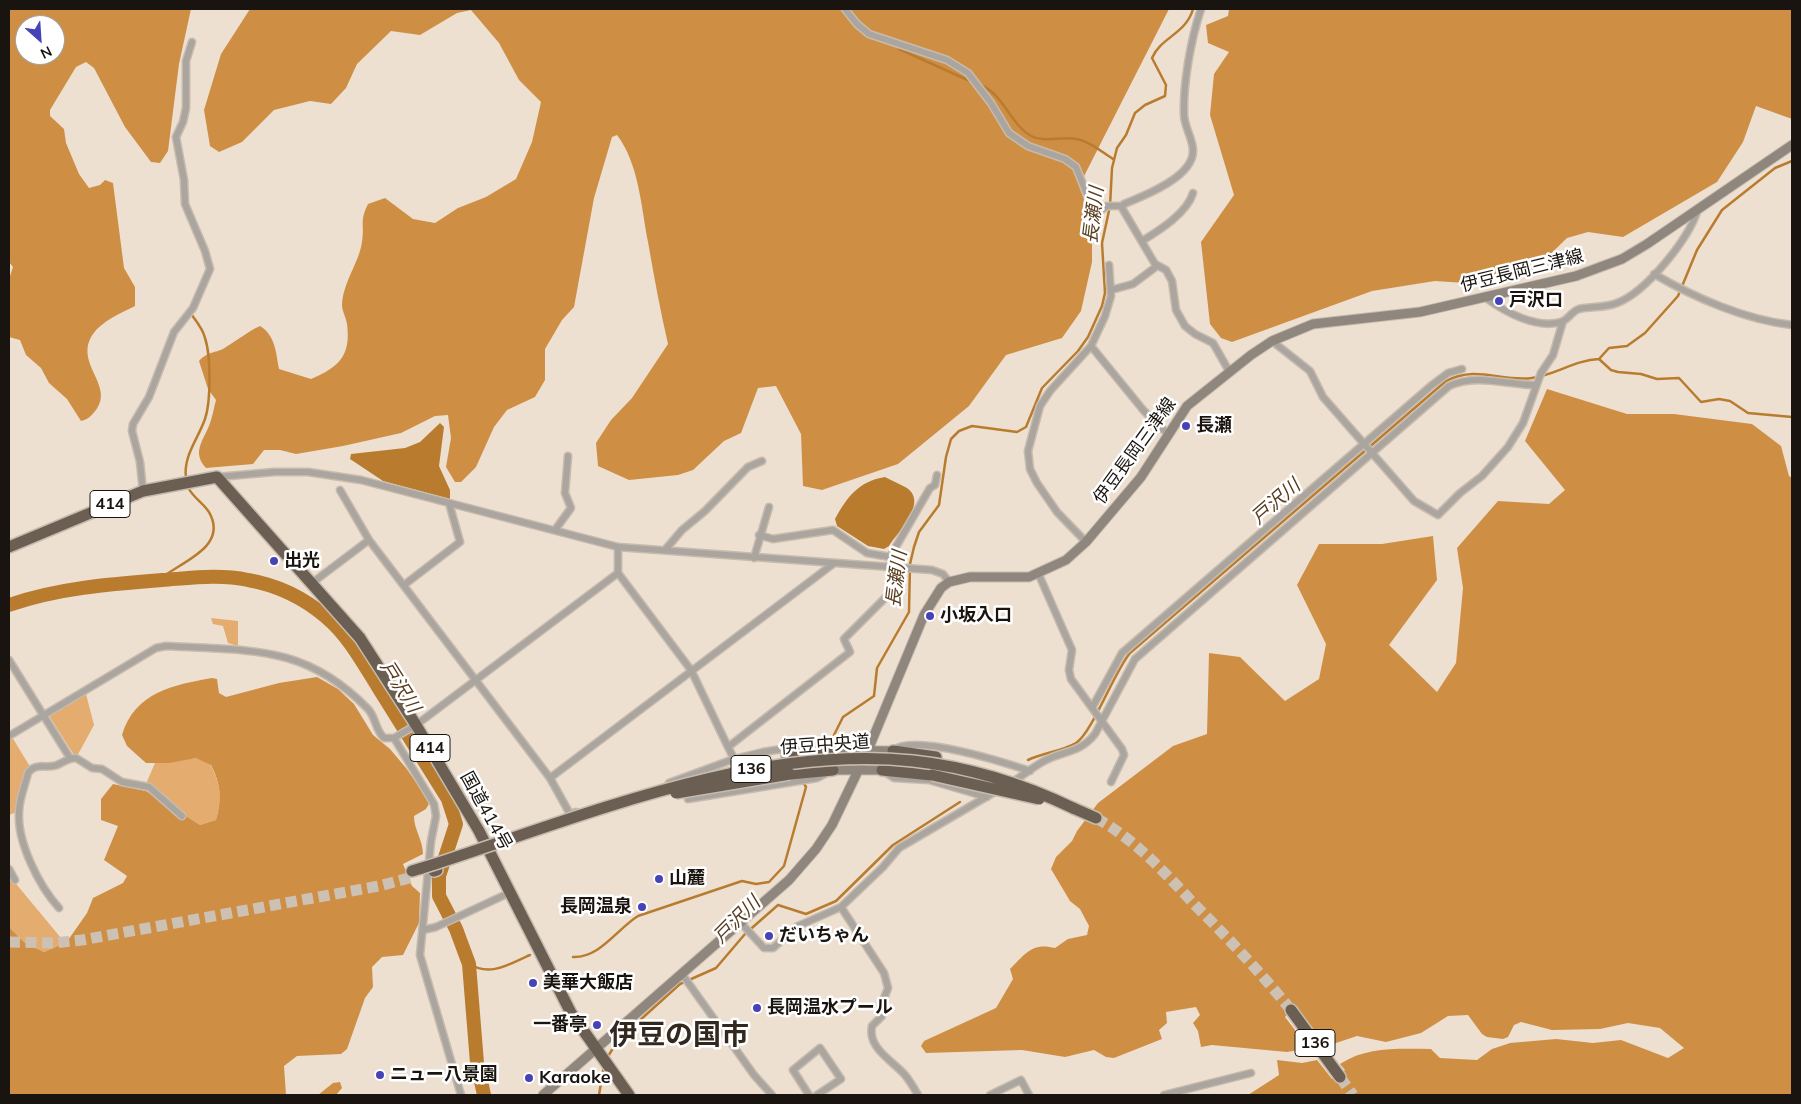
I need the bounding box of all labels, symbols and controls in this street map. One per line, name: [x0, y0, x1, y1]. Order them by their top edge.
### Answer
north arrow: [15, 15, 65, 65]
text: N: [37, 42, 55, 63]
water label: 長瀬川: [1079, 185, 1109, 245]
street label: 伊豆長岡三津線: [1458, 245, 1586, 297]
place label: 戸沢口: [1509, 290, 1563, 312]
marker: 戸沢口: [1493, 295, 1505, 307]
street label: 伊豆長岡三津線: [1089, 394, 1181, 508]
place label: 長瀬: [1196, 415, 1232, 437]
marker: 長瀬: [1180, 420, 1192, 432]
water label: 戸沢川: [1247, 475, 1305, 529]
road number: 414: [90, 490, 130, 518]
water label: 長瀬川: [882, 549, 912, 609]
place label: 出光: [284, 550, 320, 572]
marker: 出光: [268, 555, 280, 567]
place label: 小坂入口: [940, 605, 1012, 627]
marker: 小坂入口: [924, 610, 936, 622]
water label: 戸沢川: [375, 657, 425, 717]
street label: 伊豆中央道: [779, 731, 871, 759]
road number: 414: [410, 734, 450, 761]
road number: 136: [731, 756, 771, 782]
street label: 国道414号: [456, 768, 516, 854]
place label: 山麓: [669, 868, 705, 890]
marker: 山麓: [653, 873, 665, 885]
water label: 戸沢川: [709, 892, 765, 948]
place label: 長岡温泉: [560, 896, 632, 918]
marker: 長岡温泉: [636, 901, 648, 913]
place label: だいちゃん: [779, 925, 869, 947]
marker: だいちゃん: [763, 930, 775, 942]
place label: 美華大飯店: [543, 972, 633, 994]
marker: 美華大飯店: [527, 977, 539, 989]
place label: 長岡温水プール: [767, 997, 893, 1019]
marker: 長岡温水プール: [751, 1002, 763, 1014]
place label: 一番亭: [533, 1014, 587, 1036]
marker: 一番亭: [591, 1019, 603, 1031]
district label: 伊豆の国市: [609, 1019, 749, 1053]
road number: 136: [1295, 1030, 1335, 1056]
place label: ニュー八景園: [390, 1064, 498, 1086]
place label: Karaoke: [539, 1067, 611, 1089]
marker: ニュー八景園: [374, 1069, 386, 1081]
marker: Karaoke: [523, 1072, 535, 1084]

